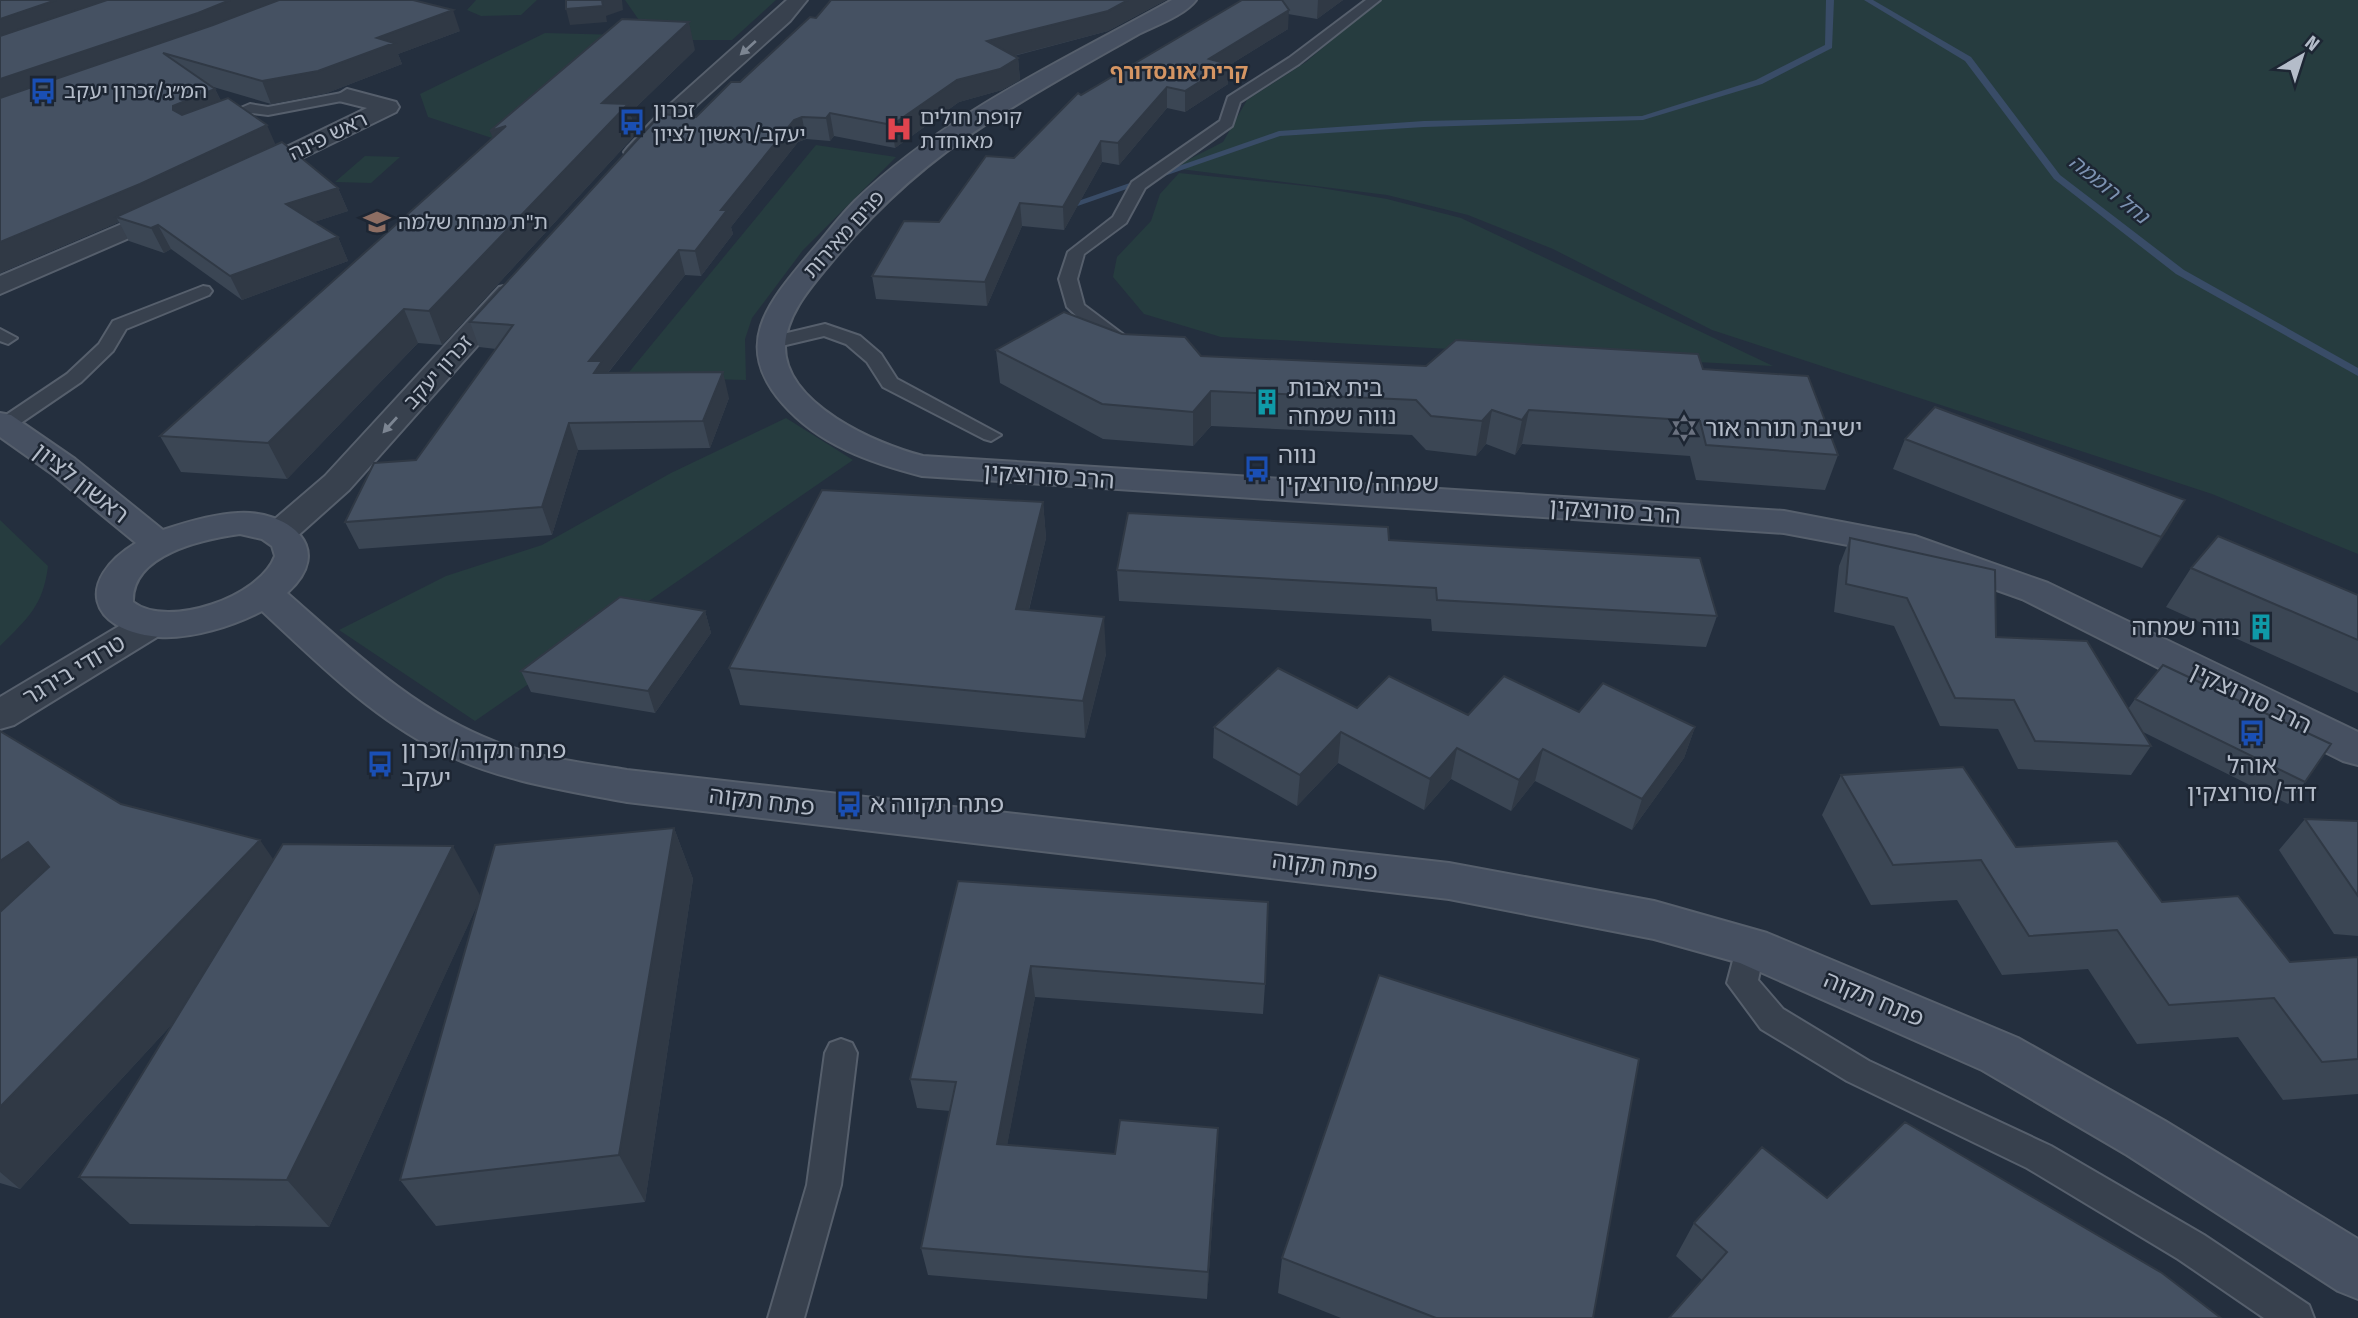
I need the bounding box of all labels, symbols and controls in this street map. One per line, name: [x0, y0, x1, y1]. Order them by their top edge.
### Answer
north arrow: [2267, 21, 2337, 91]
text: N: [2301, 31, 2324, 56]
one-way arrow: [740, 39, 757, 55]
district label: קרית אונסדורף: [1110, 59, 1248, 85]
bus stop icon: המ״ג/זכרון יעקב: [28, 76, 58, 106]
place label: המ״ג/זכרון יעקב: [64, 78, 207, 104]
place label: זכרון יעקב/ראשון לציון: [653, 97, 806, 147]
place label: קופת חולים מאוחדת: [920, 104, 1022, 154]
street label: ראש פינה: [285, 106, 371, 166]
bus stop icon: זכרון יעקב/ראשון לציון: [617, 107, 647, 137]
hospital icon: קופת חולים מאוחדת: [884, 114, 914, 144]
water label: נחל רוממה: [2064, 149, 2156, 230]
street label: פנים מאירות: [798, 185, 890, 283]
school or university icon: ת"ת מנחת שלמה: [362, 207, 392, 237]
place label: ת"ת מנחת שלמה: [398, 209, 548, 235]
street label: זכרון יעקב: [398, 330, 478, 414]
place label: בית אבות נווה שמחה: [1288, 374, 1397, 430]
building icon: בית אבות נווה שמחה: [1252, 387, 1282, 417]
synagogue icon: ישיבת תורה אור: [1669, 413, 1699, 443]
place label: ישיבת תורה אור: [1705, 414, 1862, 442]
one-way arrow: [382, 416, 398, 433]
street label: ראשון לציון: [28, 437, 134, 529]
place label: נווה שמחה/סורוצקין: [1278, 441, 1439, 497]
bus stop icon: נווה שמחה/סורוצקין: [1242, 454, 1272, 484]
street label: הרב סורוצקין: [982, 457, 1116, 495]
street label: הרב סורוצקין: [1548, 492, 1682, 530]
building icon: נווה שמחה: [2246, 612, 2276, 642]
place label: נווה שמחה: [2131, 613, 2240, 641]
street label: טרודי בירגר: [18, 628, 130, 712]
street label: הרב סורוצקין: [2186, 657, 2316, 739]
bus stop icon: אוהל דוד/סורוצקין: [2237, 718, 2267, 748]
place label: פתח תקוה/זכרון יעקב: [401, 736, 566, 792]
bus stop icon: פתח תקוה/זכרון יעקב: [365, 749, 395, 779]
place label: אוהל דוד/סורוצקין: [2187, 751, 2317, 807]
street label: פתח תקוה: [708, 781, 816, 821]
bus stop icon: פתח תקווה א: [834, 789, 864, 819]
place label: פתח תקווה א: [870, 790, 1004, 818]
street label: פתח תקוה: [1271, 846, 1379, 886]
street label: פתח תקוה: [1820, 965, 1928, 1033]

